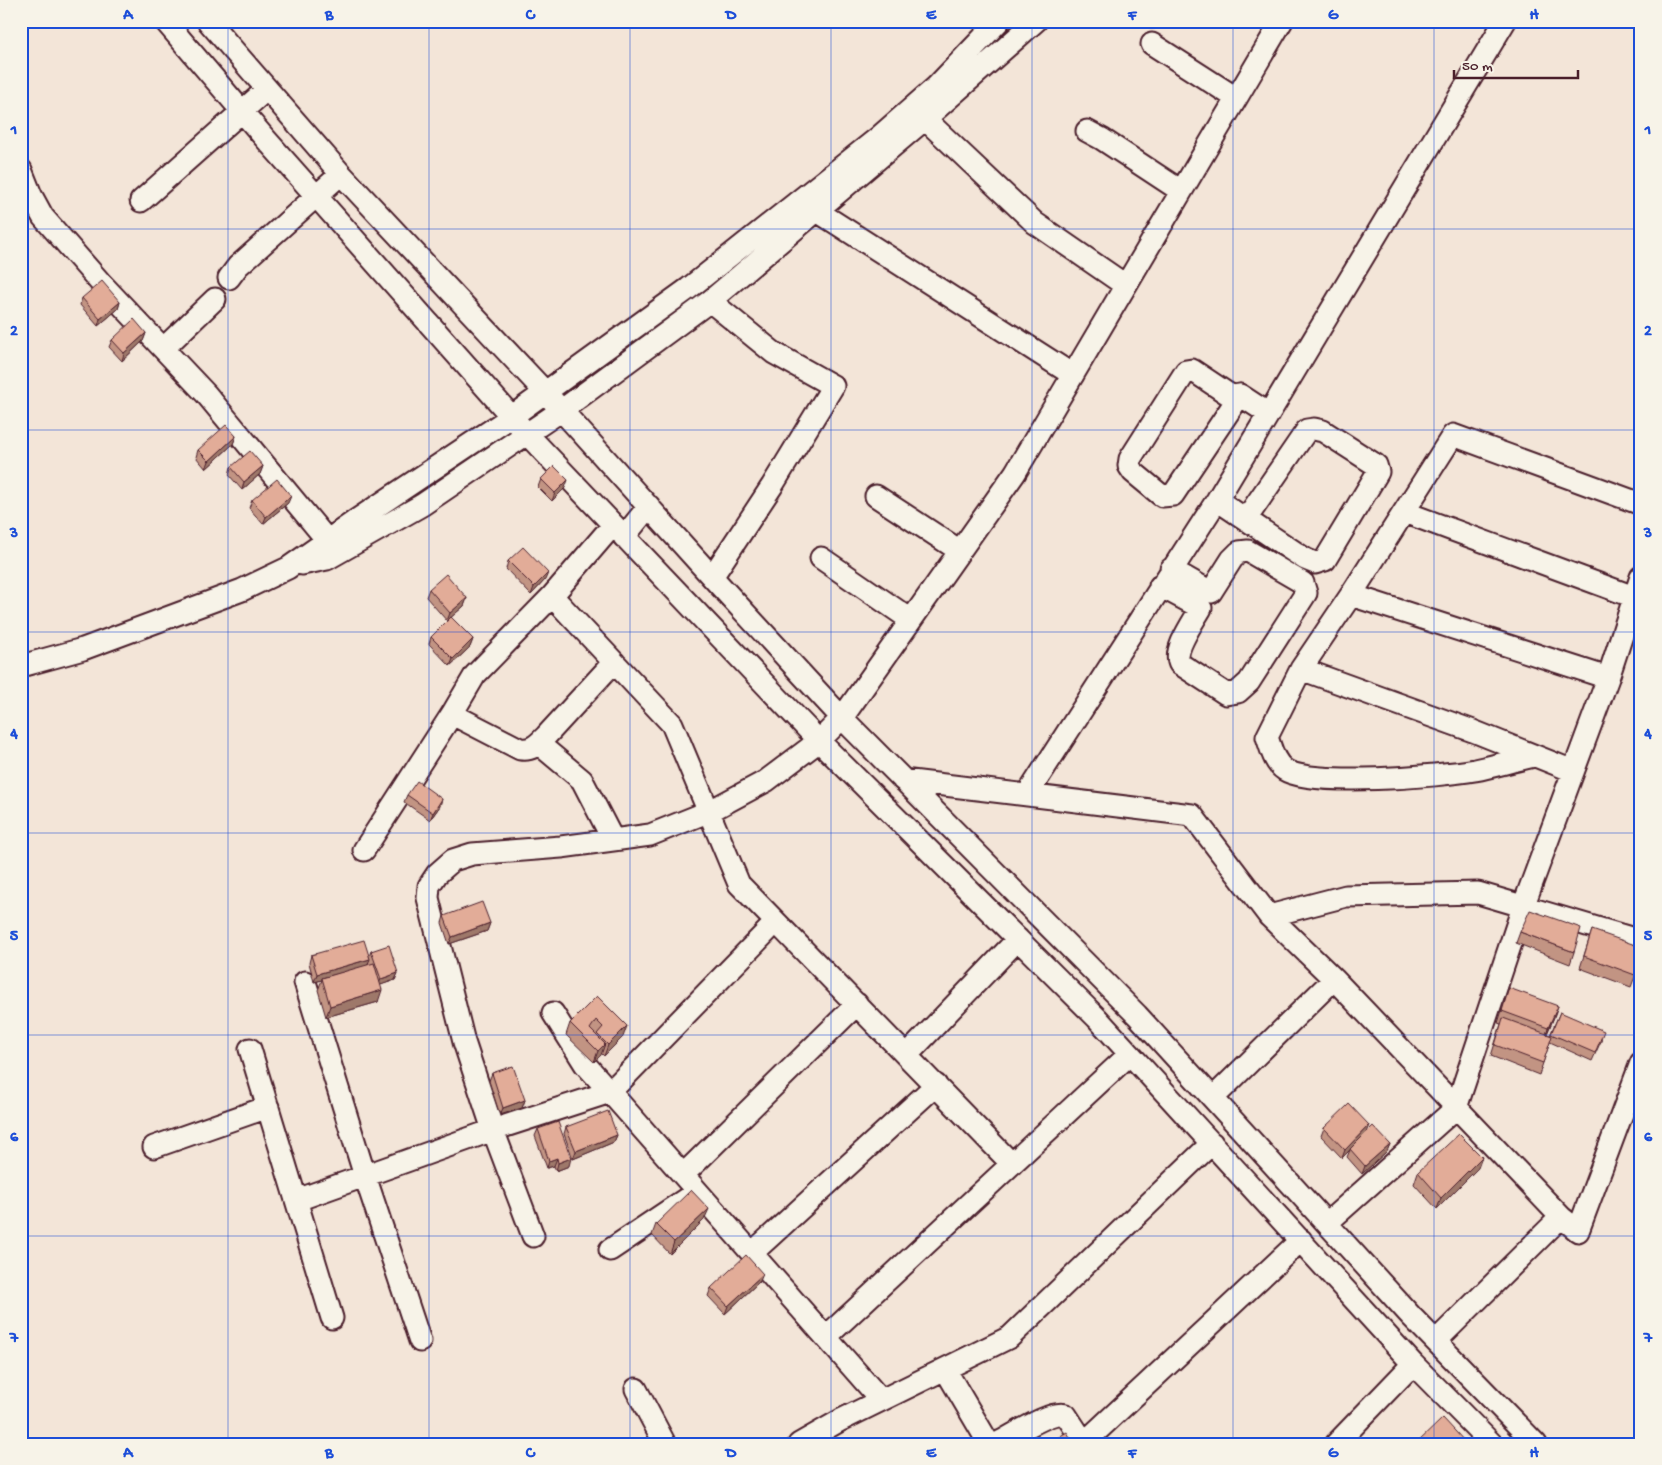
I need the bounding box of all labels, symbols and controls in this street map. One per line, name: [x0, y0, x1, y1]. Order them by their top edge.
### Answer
text: A: [122, 7, 134, 26]
text: B: [324, 7, 334, 26]
text: C: [525, 7, 536, 26]
text: D: [724, 7, 737, 26]
text: E: [926, 7, 937, 26]
text: F: [1127, 7, 1138, 26]
text: G: [1328, 7, 1339, 26]
text: H: [1529, 7, 1539, 26]
scale bar: [1454, 48, 1578, 80]
text: 50 m: [1462, 58, 1493, 76]
text: 1: [10, 122, 17, 141]
text: 1: [1644, 122, 1651, 141]
text: 2: [10, 323, 18, 342]
text: 2: [1644, 323, 1652, 342]
text: 3: [9, 525, 18, 544]
text: 3: [1643, 525, 1652, 544]
text: 4: [9, 726, 18, 745]
text: 4: [1643, 726, 1652, 745]
text: 5: [10, 928, 19, 947]
text: 5: [1644, 928, 1653, 947]
text: 6: [10, 1129, 19, 1148]
text: 6: [1644, 1129, 1653, 1148]
text: 7: [9, 1330, 19, 1349]
text: 7: [1643, 1330, 1653, 1349]
text: A: [122, 1445, 134, 1464]
text: B: [324, 1445, 334, 1464]
text: C: [525, 1445, 536, 1464]
text: D: [724, 1445, 737, 1464]
text: E: [926, 1445, 937, 1464]
text: F: [1127, 1445, 1138, 1464]
text: G: [1328, 1445, 1339, 1464]
text: H: [1529, 1445, 1539, 1464]

